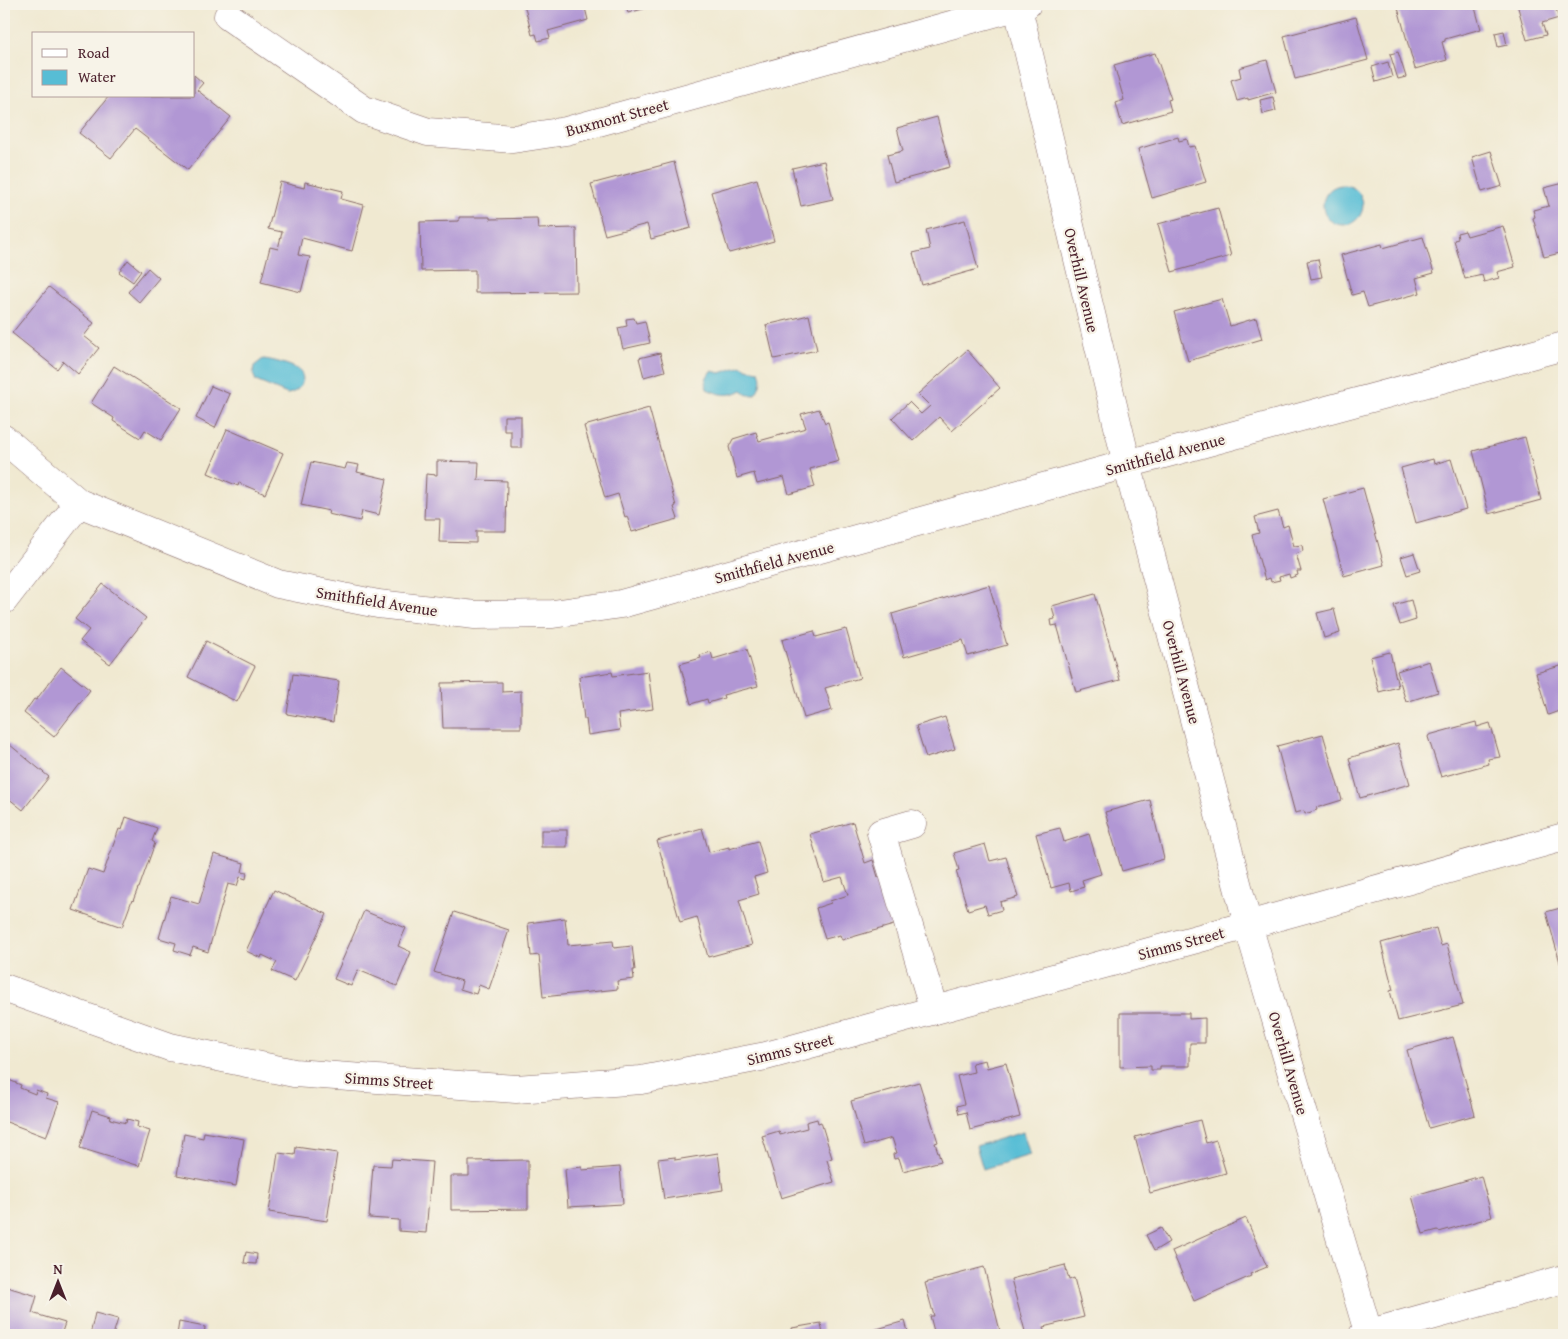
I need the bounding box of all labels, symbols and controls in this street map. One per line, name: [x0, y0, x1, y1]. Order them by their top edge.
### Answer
legend: [32, 32, 195, 98]
text: Road: [78, 42, 109, 63]
text: Water: [78, 66, 116, 87]
street label: Buxmont Street: [563, 92, 672, 142]
street label: Overhill Avenue: [1058, 225, 1106, 335]
street label: Smithfield Avenue: [1103, 427, 1227, 481]
street label: Smithfield Avenue: [712, 535, 836, 589]
street label: Smithfield Avenue: [314, 580, 440, 622]
street label: Overhill Avenue: [1157, 617, 1207, 727]
street label: Simms Street: [1135, 920, 1227, 966]
street label: Overhill Avenue: [1263, 1008, 1315, 1118]
street label: Simms Street: [744, 1027, 836, 1071]
street label: Simms Street: [344, 1065, 434, 1095]
north arrow: [32, 1256, 82, 1306]
text: N: [53, 1259, 63, 1279]

